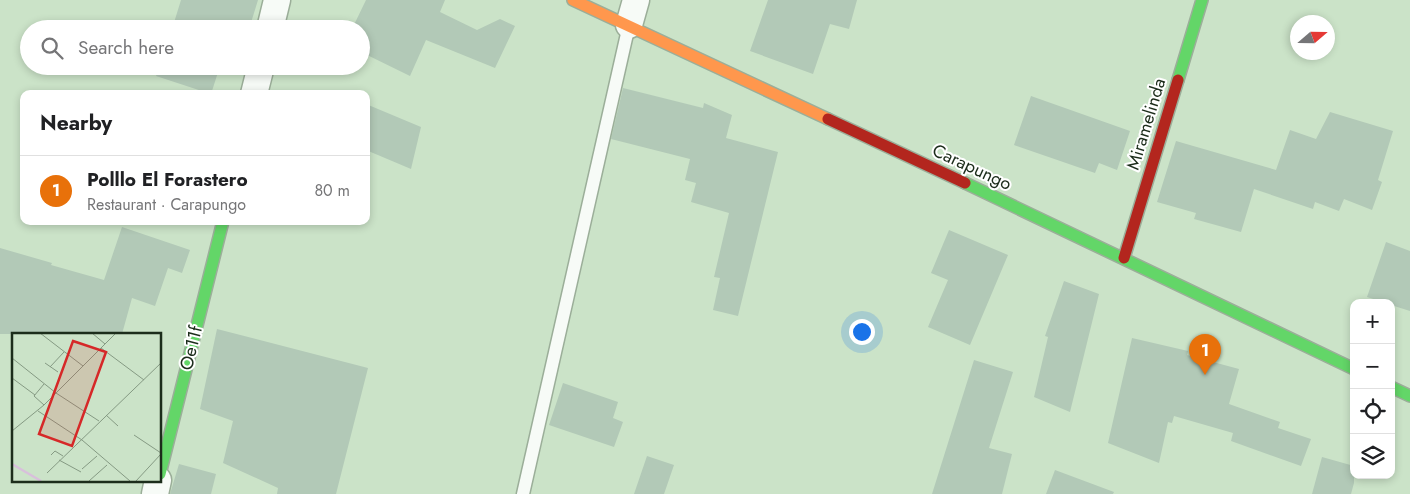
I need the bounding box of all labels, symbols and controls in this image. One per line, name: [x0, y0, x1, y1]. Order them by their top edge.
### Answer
north arrow: [1290, 15, 1335, 60]
search box: [20, 20, 370, 75]
icon: search: [38, 34, 66, 62]
text: Search here: [78, 34, 174, 61]
street label: Miramelinda: [1120, 75, 1172, 173]
text: Nearby: [40, 108, 112, 138]
street label: Carapungo: [928, 137, 1016, 197]
text: Polllo El Forastero: [87, 166, 248, 193]
text: 1: [52, 179, 60, 202]
text: 80 m: [314, 179, 350, 202]
text: Restaurant · Carapungo: [87, 193, 246, 216]
map controls: [1350, 299, 1395, 479]
button: +: [1350, 299, 1395, 344]
your location: [849, 319, 875, 345]
street label: Oe11f: [173, 322, 209, 373]
inset map: [12, 333, 161, 482]
pin: 1: [1189, 334, 1221, 375]
button: −: [1350, 344, 1395, 389]
button: locate: [1350, 389, 1395, 434]
button: layers: [1350, 434, 1395, 479]

